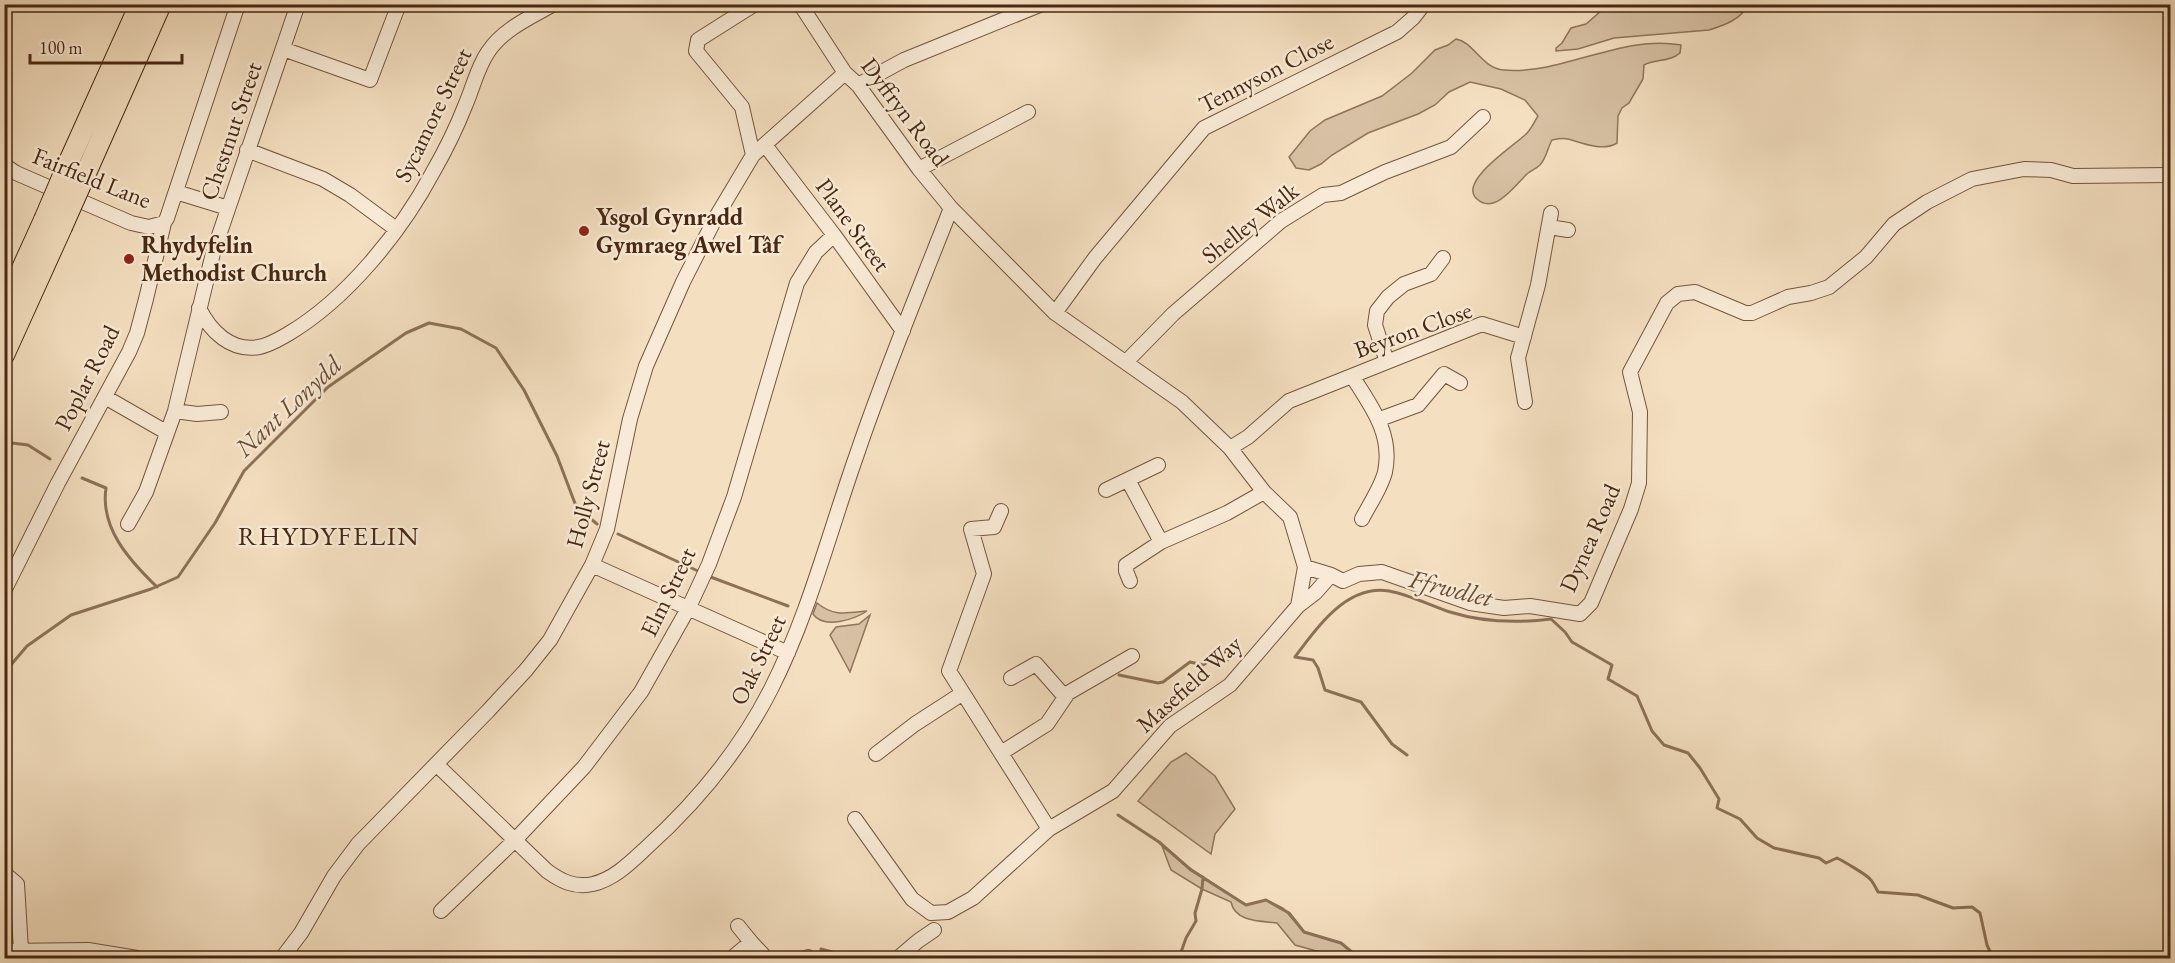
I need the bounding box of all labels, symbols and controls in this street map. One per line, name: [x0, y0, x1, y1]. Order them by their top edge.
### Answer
street label: Tennyson Close: [1193, 25, 1338, 120]
scale bar: [30, 27, 182, 65]
text: 100 m: [39, 36, 83, 59]
street label: Sycamore Street: [387, 42, 479, 187]
street label: Dyffryn Road: [854, 51, 957, 173]
street label: Chestnut Street: [192, 57, 269, 204]
street label: Fairfield Lane: [28, 140, 156, 215]
street label: Plane Street: [809, 172, 898, 278]
street label: Shelley Walk: [1195, 174, 1305, 270]
place label: Ysgol Gynradd Gymraeg Awel Tâf: [596, 201, 785, 261]
marker: Ysgol Gynradd Gymraeg Awel Tâf: [577, 224, 591, 238]
place label: Rhydyfelin Methodist Church: [141, 229, 328, 288]
marker: Rhydyfelin Methodist Church: [122, 252, 136, 266]
street label: Beyron Close: [1350, 294, 1476, 365]
street label: Poplar Road: [47, 319, 127, 436]
water label: Nant Lonydd: [227, 347, 349, 465]
street label: Holly Street: [558, 436, 617, 551]
street label: Dynea Road: [1552, 478, 1627, 597]
district label: RHYDYFELIN: [238, 518, 420, 553]
street label: Elm Street: [633, 542, 703, 641]
water label: Ffrwdlet: [1405, 561, 1497, 615]
street label: Oak Street: [722, 609, 793, 710]
street label: Masefield Way: [1129, 628, 1248, 739]

